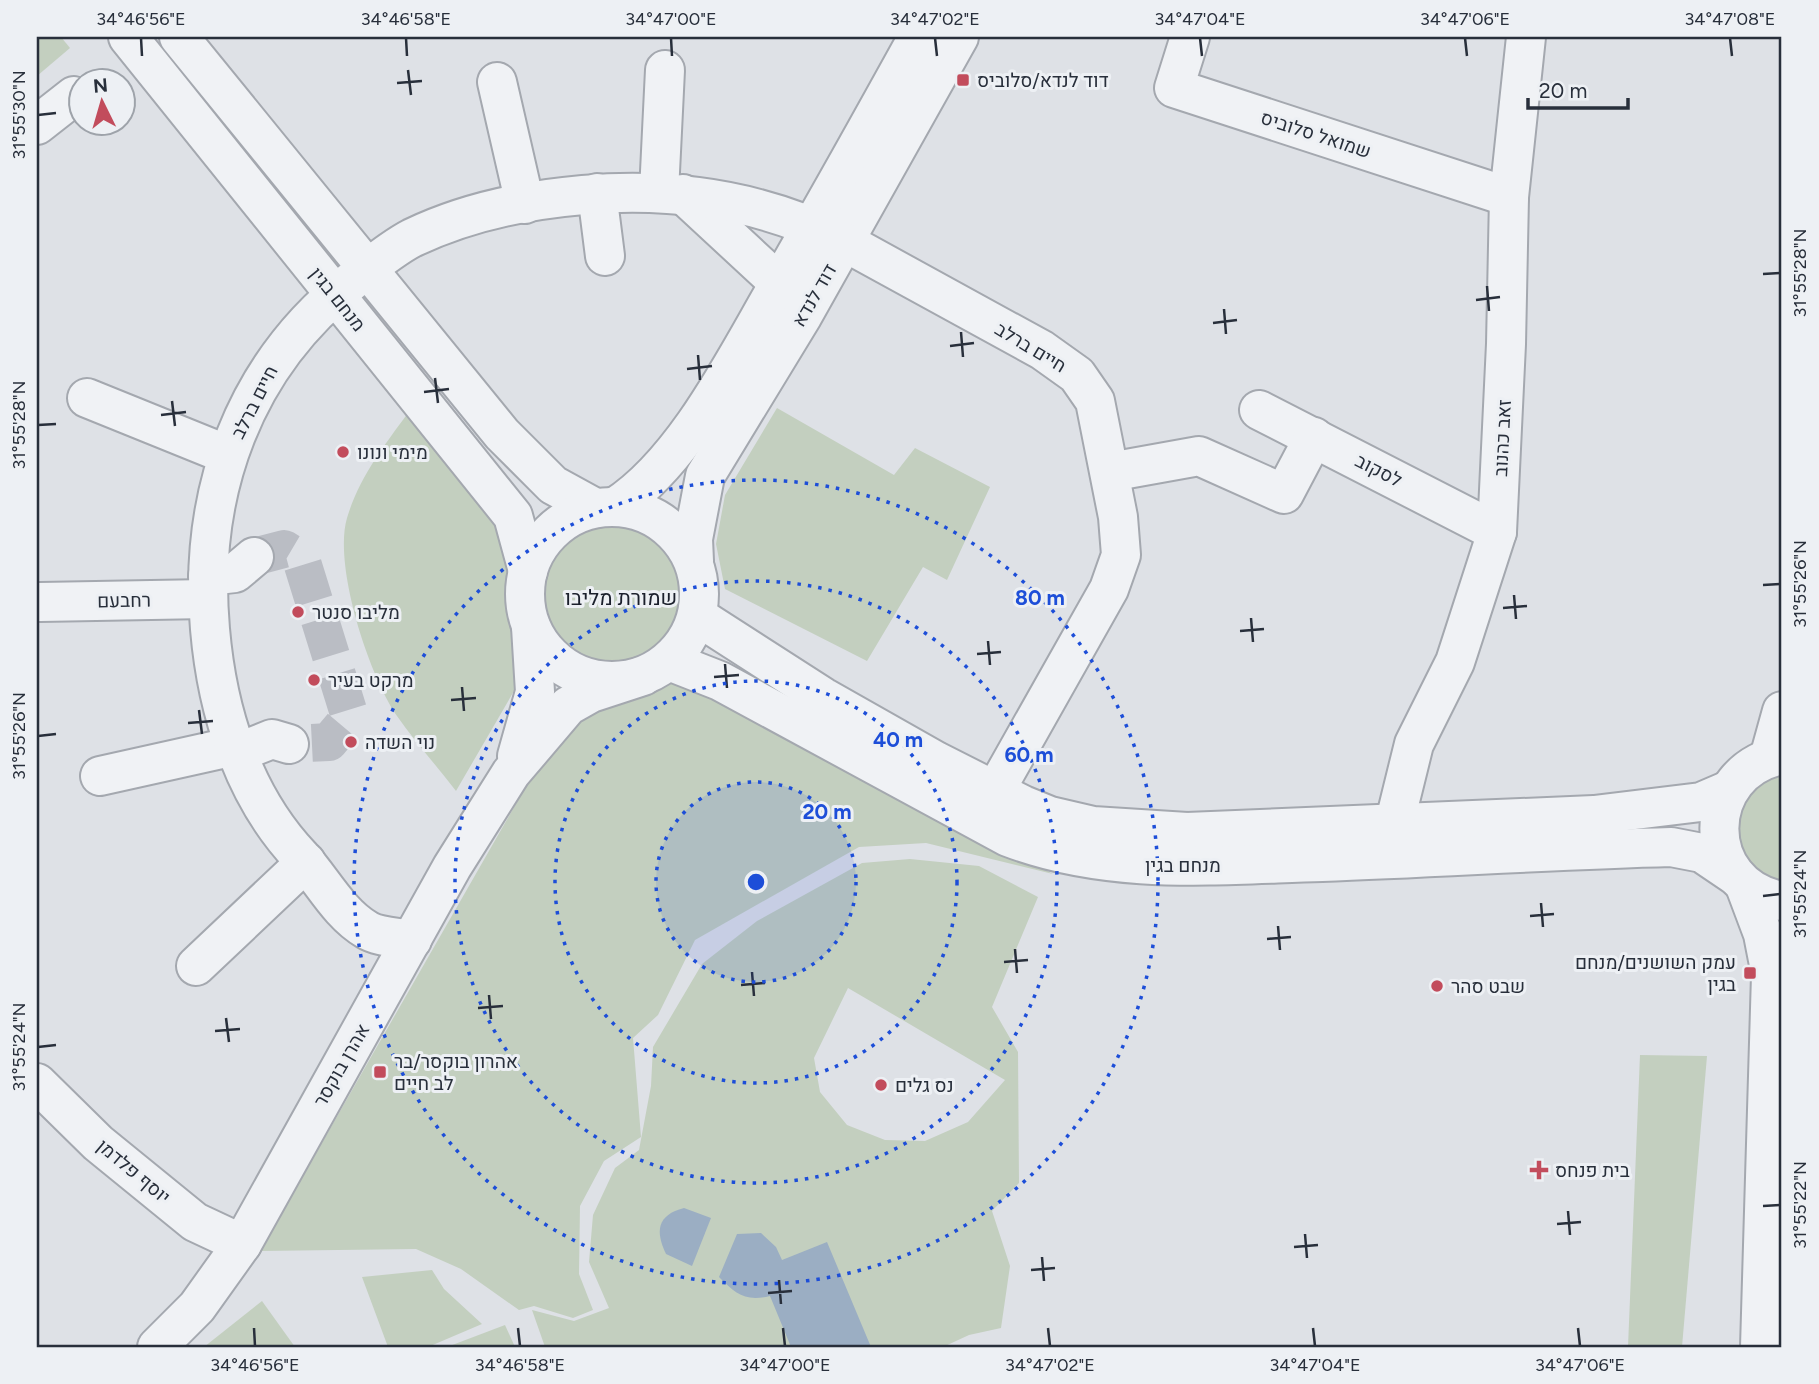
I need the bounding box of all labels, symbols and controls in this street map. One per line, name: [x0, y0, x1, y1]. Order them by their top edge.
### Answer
text: 34°46'56"E: [96, 8, 186, 30]
text: 34°46'58"E: [361, 8, 451, 30]
text: 34°47'00"E: [625, 8, 717, 30]
text: 34°47'02"E: [890, 8, 980, 30]
text: 34°47'04"E: [1154, 8, 1246, 30]
text: 34°47'06"E: [1420, 8, 1510, 30]
text: 34°47'08"E: [1684, 8, 1776, 30]
north arrow: [66, 66, 136, 136]
scale bar: [1528, 66, 1628, 110]
place label: דוד לנדא/סלוביס: [977, 69, 1109, 92]
text: 31°55'30"N: [8, 70, 30, 160]
marker: דוד לנדא/סלוביס: [955, 72, 971, 88]
text: N: [92, 73, 109, 98]
text: 20 m: [1539, 78, 1587, 103]
street label: שמואל סלוביס: [1258, 106, 1374, 163]
text: 31°55'28"N: [1789, 229, 1811, 317]
street label: דוד לנדא: [787, 260, 842, 331]
street label: מנחם בגין: [305, 263, 370, 336]
street label: חיים ברלב: [991, 317, 1070, 378]
street label: חיים ברלב: [226, 362, 283, 443]
text: 31°55'28"N: [8, 381, 30, 469]
street label: זאב כהנוב: [1489, 398, 1516, 477]
place label: מימי ונונו: [357, 441, 428, 464]
marker: מימי ונונו: [335, 444, 351, 460]
street label: לסקוב: [1352, 449, 1406, 492]
text: 31°55'26"N: [1789, 540, 1811, 628]
district label: שמורת מליבו: [565, 585, 677, 610]
text: 80 m: [1015, 585, 1065, 610]
street label: רחבעם: [97, 589, 151, 612]
place label: מליבו סנטר: [312, 601, 400, 624]
marker: מליבו סנטר: [290, 604, 306, 620]
place label: מרקט בעיר: [328, 669, 414, 692]
marker: מרקט בעיר: [306, 672, 322, 688]
text: 31°55'26"N: [8, 692, 30, 780]
text: 40 m: [873, 727, 923, 752]
place label: נוי השדה: [365, 731, 435, 754]
marker: נוי השדה: [343, 734, 359, 750]
text: 60 m: [1004, 742, 1054, 767]
text: 20 m: [802, 799, 852, 824]
text: 31°55'24"N: [1789, 849, 1811, 939]
street label: מנחם בגין: [1145, 854, 1221, 877]
centre of rings: [744, 870, 768, 894]
place label: עמק השושנים/מנחם בגין: [1575, 951, 1736, 996]
marker: עמק השושנים/מנחם בגין: [1742, 965, 1758, 981]
place label: שבט סהר: [1451, 975, 1525, 998]
marker: שבט סהר: [1429, 978, 1445, 994]
text: 31°55'24"N: [8, 1002, 30, 1092]
street label: אהרן בוקסר: [309, 1020, 374, 1111]
place label: אהרון בוקסר/בר לב חיים: [394, 1050, 518, 1095]
marker: אהרון בוקסר/בר לב חיים: [372, 1064, 388, 1080]
place label: נס גלים: [895, 1074, 954, 1097]
marker: נס גלים: [873, 1077, 889, 1093]
street label: יוסף פלדמן: [92, 1134, 175, 1209]
place label: בית פנחס: [1555, 1159, 1630, 1182]
marker: בית פנחס: [1529, 1160, 1549, 1180]
text: 31°55'22"N: [1789, 1161, 1811, 1249]
text: 34°46'56"E: [210, 1354, 300, 1376]
text: 34°46'58"E: [475, 1354, 565, 1376]
text: 34°47'00"E: [739, 1354, 831, 1376]
text: 34°47'02"E: [1005, 1354, 1095, 1376]
text: 34°47'04"E: [1269, 1354, 1361, 1376]
text: 34°47'06"E: [1535, 1354, 1625, 1376]

